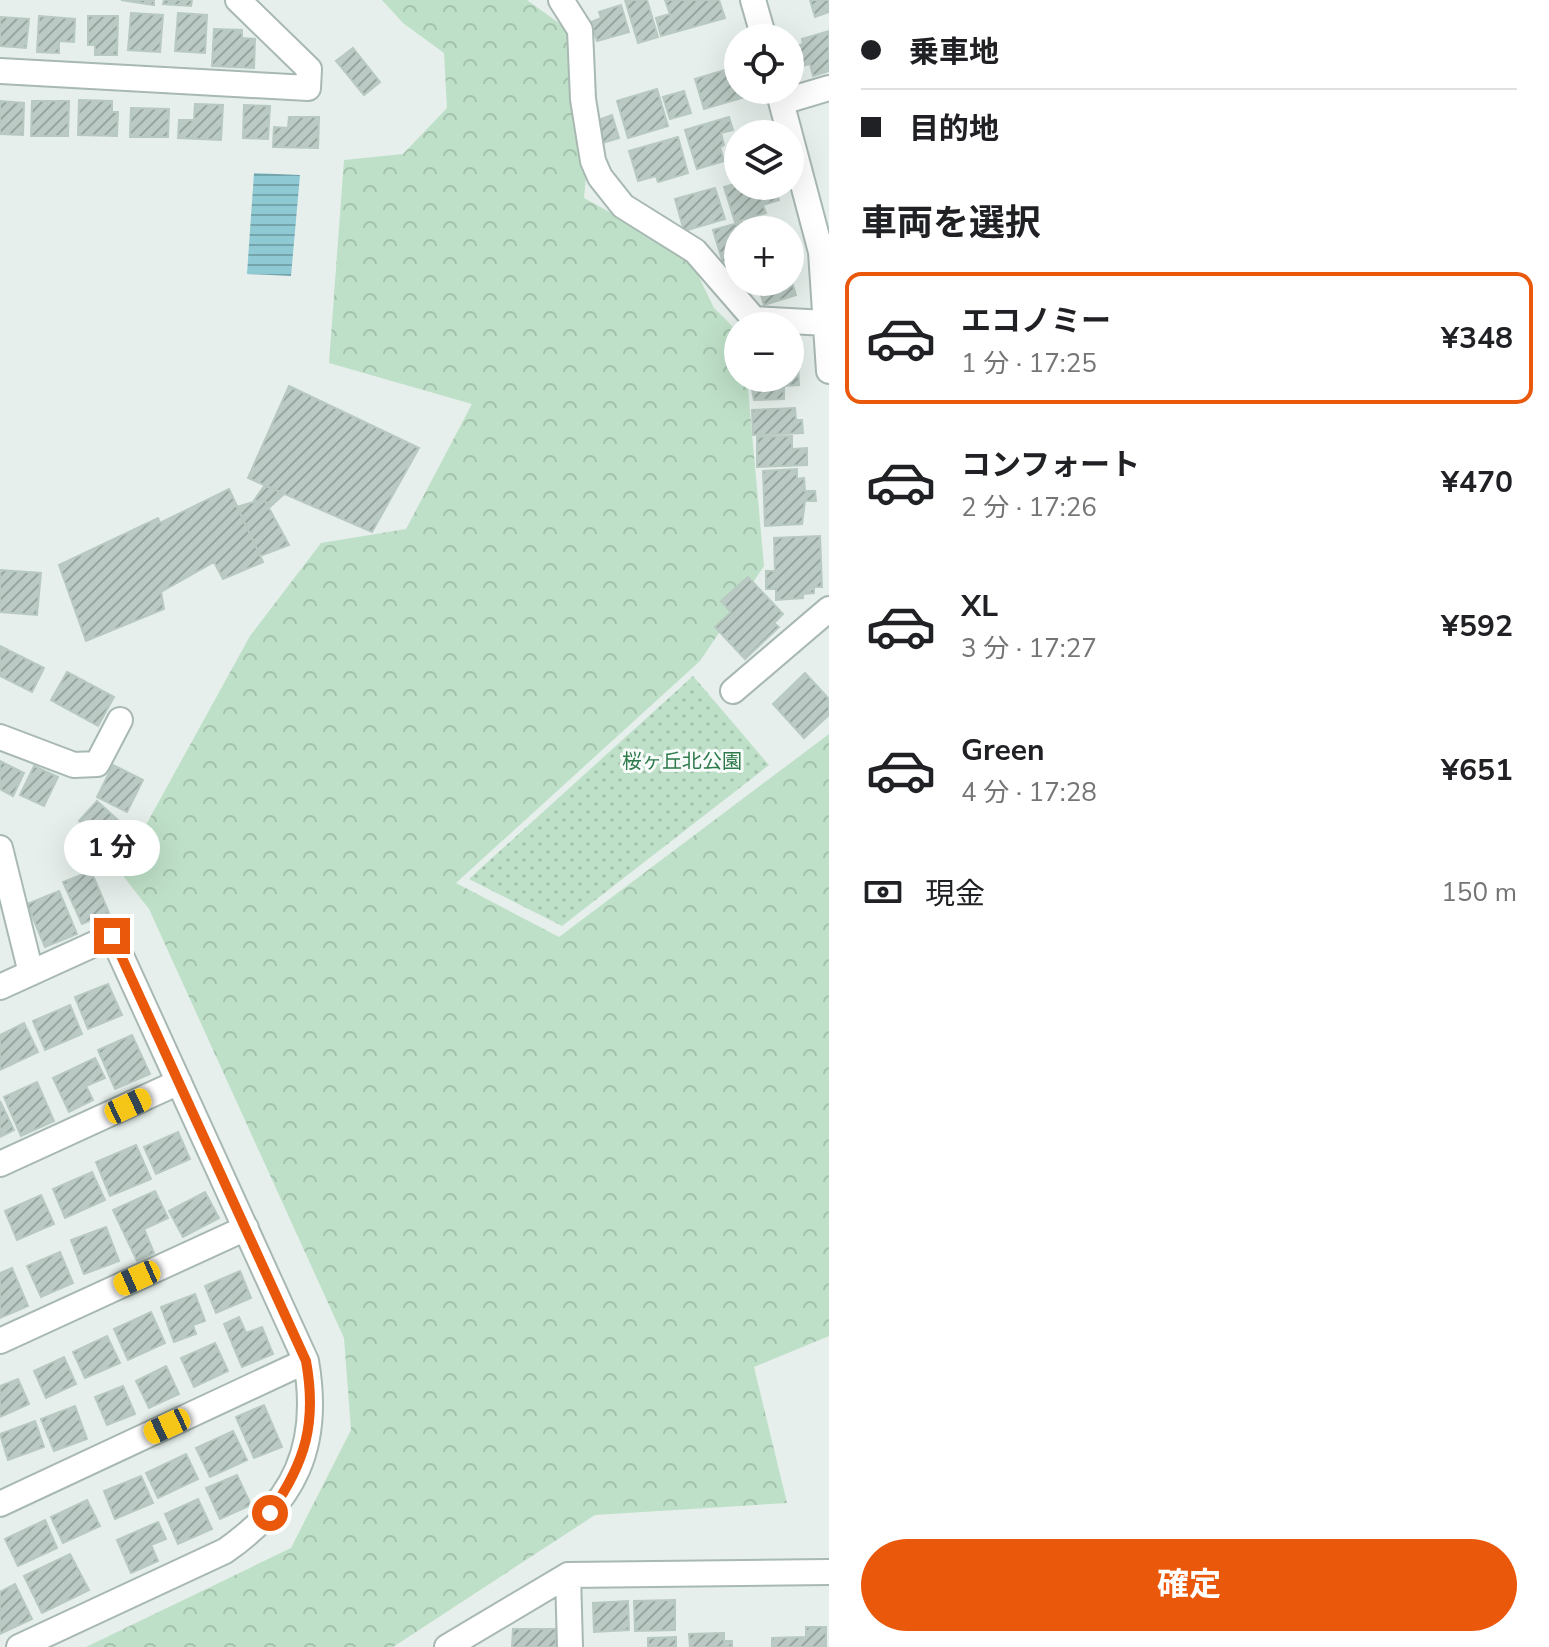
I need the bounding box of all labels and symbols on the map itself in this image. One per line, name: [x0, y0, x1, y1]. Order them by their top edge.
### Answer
park label: 桜ヶ丘北公園: [622, 748, 742, 775]
callout: 1 分: [64, 820, 160, 876]
route end: [94, 918, 130, 954]
car: [101, 1085, 155, 1127]
car: [110, 1257, 164, 1299]
car: [140, 1405, 194, 1447]
route start: [252, 1495, 288, 1531]

